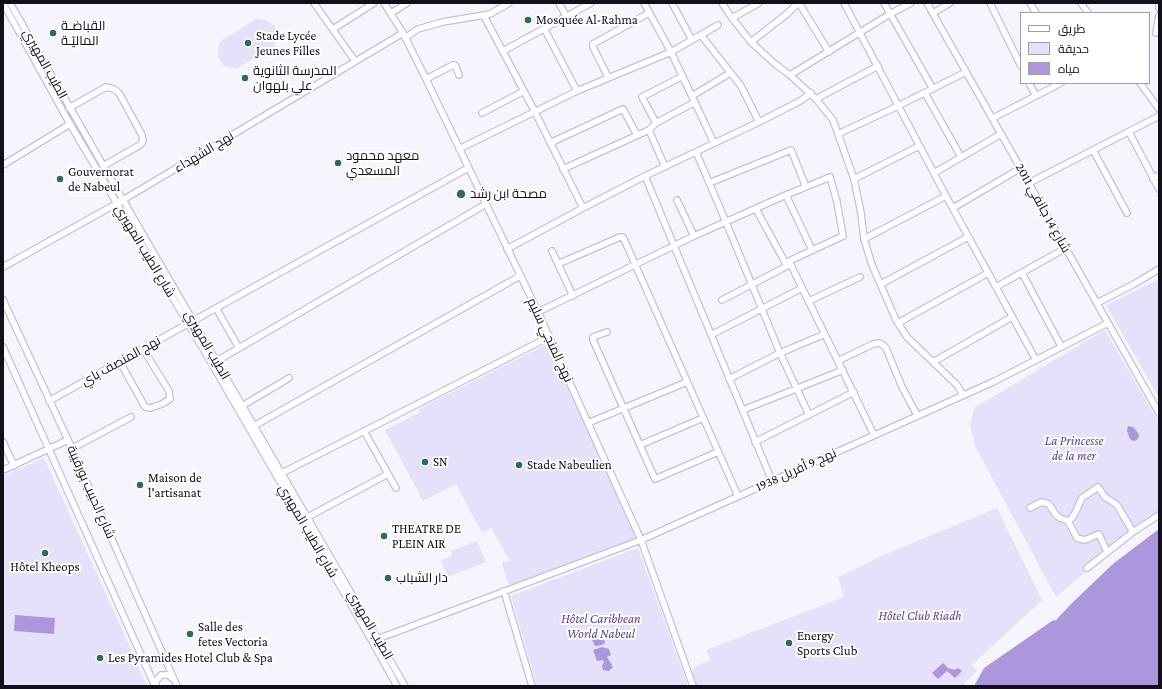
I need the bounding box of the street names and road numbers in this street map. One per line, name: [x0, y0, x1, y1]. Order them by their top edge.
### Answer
street label: الطيب المهيري: [19, 26, 71, 102]
street label: نهج الشهداء: [171, 128, 237, 176]
street label: شارع 14 جانفي 2011: [1012, 161, 1074, 255]
street label: شارع الطيب المهيري: [111, 202, 179, 300]
street label: نهج المنجي سليم: [524, 295, 576, 385]
street label: الطيب المهيري: [181, 308, 233, 382]
street label: نهج المنصف باي: [79, 333, 163, 389]
street label: شارع الحبيب بورقيبة: [63, 443, 119, 541]
street label: نهج 9 أفريل 1938: [753, 445, 839, 495]
street label: شارع الطيب المهيري: [275, 482, 341, 580]
street label: الطيب المهيري: [344, 588, 396, 662]

